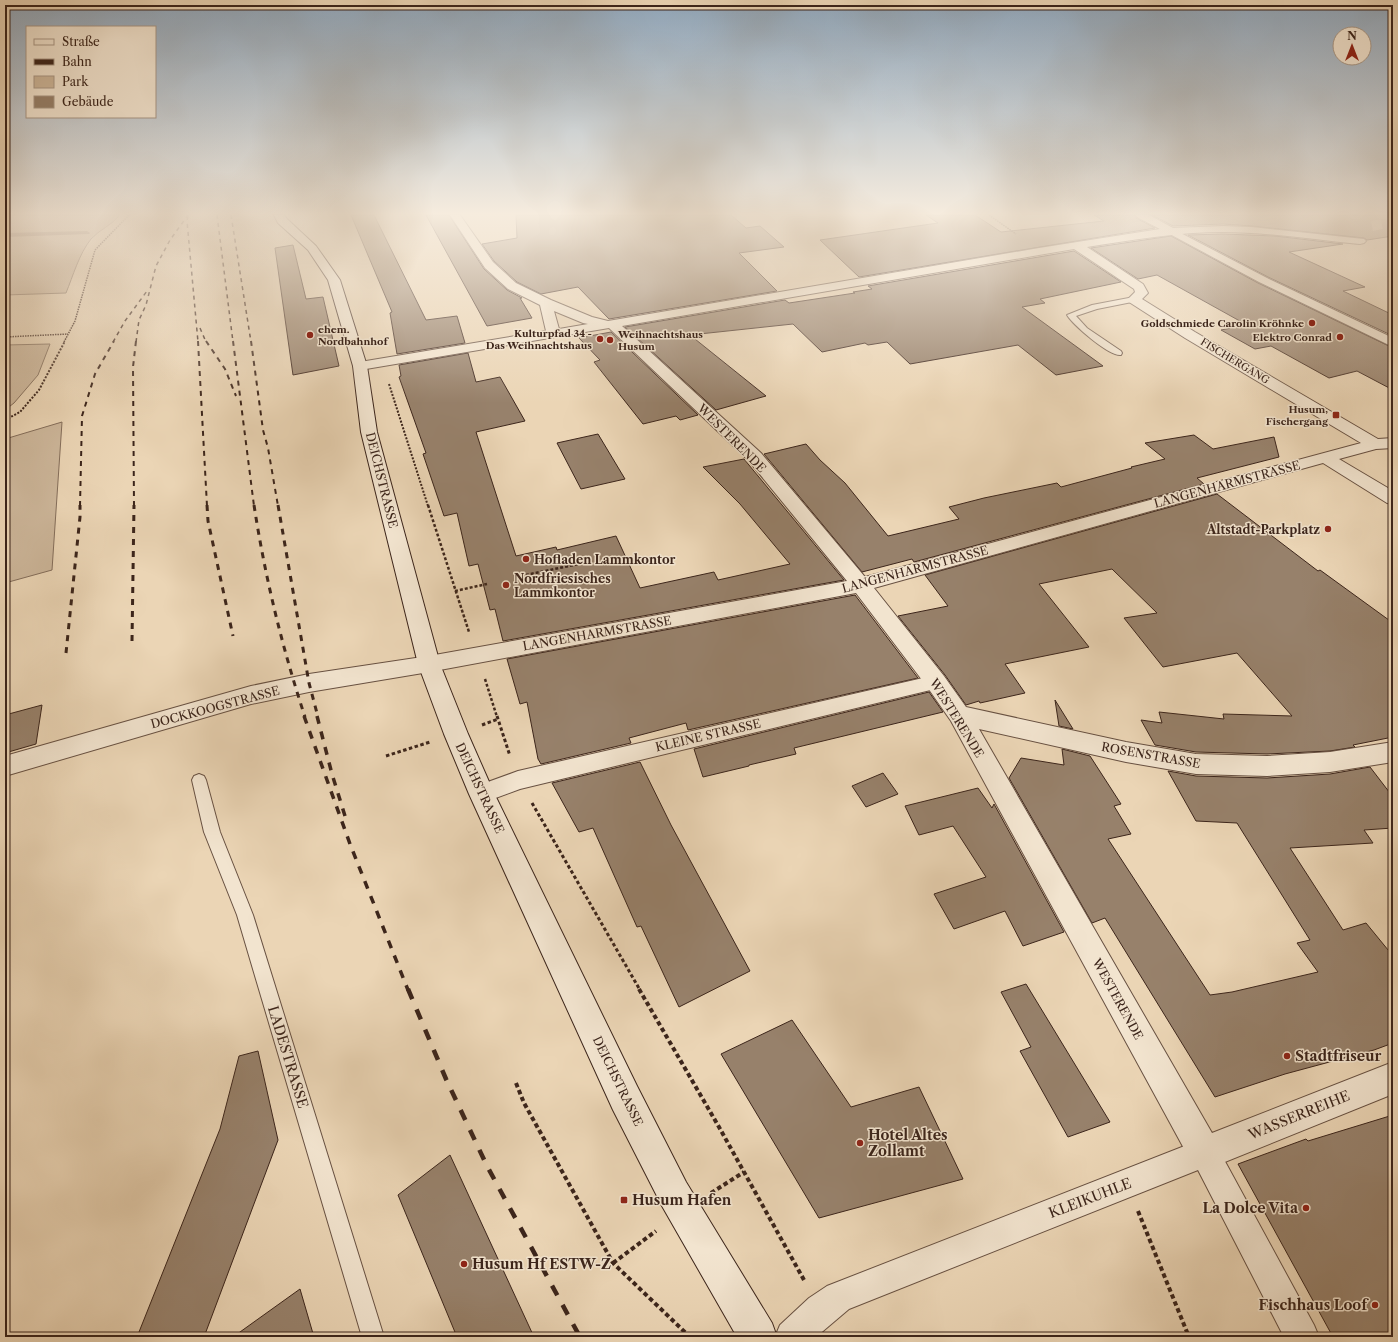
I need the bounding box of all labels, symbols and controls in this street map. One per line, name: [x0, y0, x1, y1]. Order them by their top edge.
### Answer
legend: [26, 26, 156, 118]
north arrow: [1332, 26, 1372, 66]
text: N: [1347, 29, 1357, 43]
text: Straße: [62, 34, 100, 49]
text: Bahn: [62, 54, 92, 69]
text: Park: [62, 74, 89, 89]
text: Gebäude: [62, 94, 114, 109]
place label: Goldschmiede Carolin Kröhnke: [1141, 317, 1304, 330]
marker: Goldschmiede Carolin Kröhnke: [1307, 318, 1317, 328]
place label: ehem. Nordbahnhof: [318, 323, 389, 348]
place label: Kulturpfad 34 - Das Weihnachtshaus: [486, 327, 592, 352]
place label: Weihnachtshaus Husum: [617, 328, 703, 353]
marker: ehem. Nordbahnhof: [305, 330, 315, 340]
place label: Elektro Conrad: [1253, 331, 1332, 344]
marker: Elektro Conrad: [1335, 332, 1345, 342]
marker: Kulturpfad 34 - Das Weihnachtshaus: [595, 334, 605, 344]
marker: Weihnachtshaus Husum: [605, 335, 615, 345]
street label: FISCHERGANG: [1198, 335, 1272, 387]
street label: WESTERENDE: [694, 400, 769, 475]
place label: Husum, Fischergang: [1266, 403, 1328, 428]
marker: Husum, Fischergang: [1331, 410, 1341, 420]
street label: DEICHSTRASSE: [363, 430, 401, 530]
street label: LANGENHARMSTRASSE: [1152, 457, 1302, 511]
place label: Altstadt-Parkplatz: [1206, 522, 1320, 537]
marker: Altstadt-Parkplatz: [1323, 524, 1333, 534]
street label: LANGENHARMSTRASSE: [840, 542, 990, 596]
place label: Hofladen Lammkontor: [534, 552, 676, 567]
marker: Hofladen Lammkontor: [521, 554, 531, 564]
place label: Nordfriesisches Lammkontor: [514, 571, 611, 600]
marker: Nordfriesisches Lammkontor: [501, 580, 511, 590]
street label: LANGENHARMSTRASSE: [521, 613, 673, 653]
street label: WESTERENDE: [926, 675, 987, 760]
street label: DOCKKOOGSTRASSE: [149, 683, 281, 731]
street label: KLEINE STRASSE: [654, 716, 762, 754]
street label: ROSENSTRASSE: [1100, 739, 1202, 771]
street label: DEICHSTRASSE: [452, 740, 508, 836]
street label: WESTERENDE: [1089, 955, 1147, 1042]
street label: LADESTRASSE: [264, 1004, 312, 1110]
street label: DEICHSTRASSE: [590, 1034, 646, 1128]
place label: Stadtfriseur: [1295, 1047, 1381, 1065]
marker: Stadtfriseur: [1282, 1051, 1292, 1061]
street label: WASSERREIHE: [1245, 1086, 1352, 1144]
place label: Hotel Altes Zollamt: [868, 1126, 948, 1160]
marker: Hotel Altes Zollamt: [855, 1138, 865, 1148]
street label: KLEIKUHLE: [1046, 1174, 1134, 1222]
place label: Husum Hafen: [632, 1191, 732, 1209]
marker: Husum Hafen: [619, 1195, 629, 1205]
place label: La Dolce Vita: [1202, 1199, 1299, 1217]
marker: La Dolce Vita: [1301, 1203, 1311, 1213]
place label: Husum Hf ESTW-Z: [472, 1255, 611, 1273]
marker: Husum Hf ESTW-Z: [459, 1259, 469, 1269]
place label: Fischhaus Loof: [1258, 1296, 1369, 1314]
marker: Fischhaus Loof: [1370, 1300, 1380, 1310]

